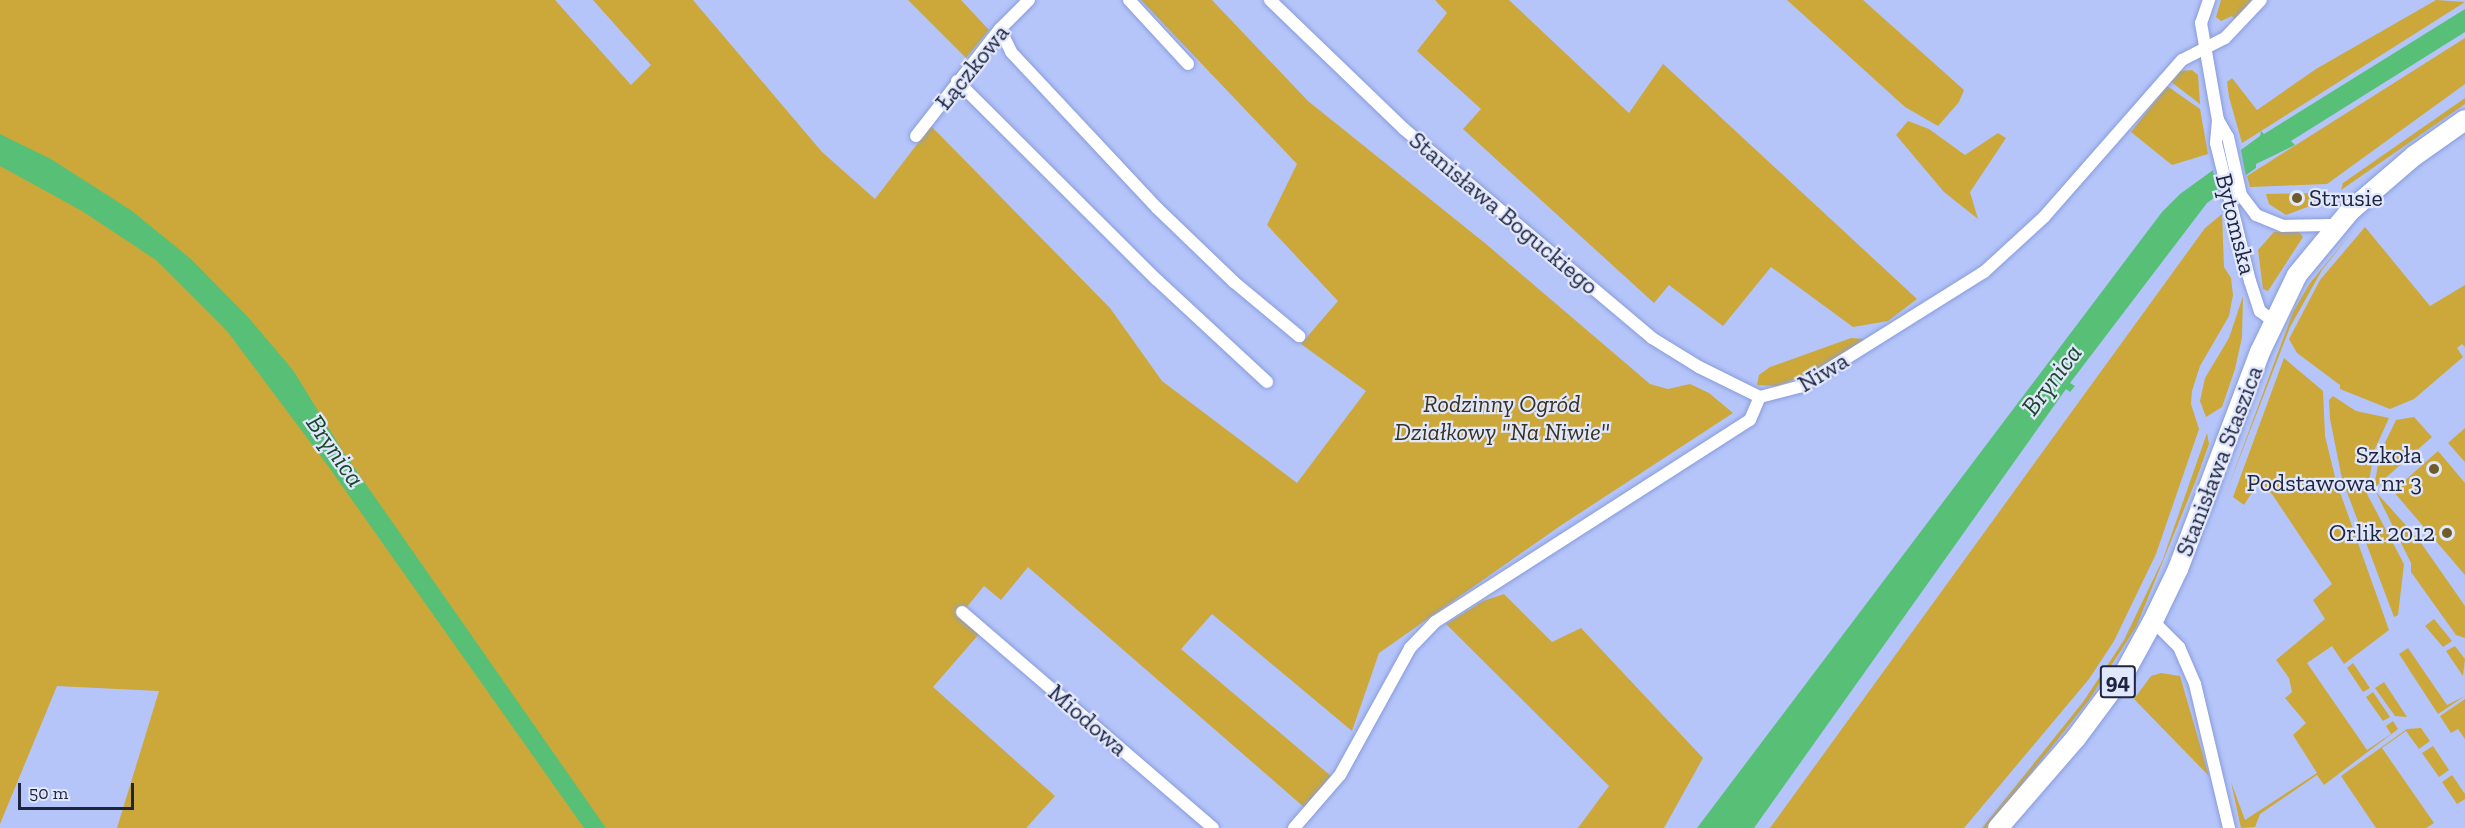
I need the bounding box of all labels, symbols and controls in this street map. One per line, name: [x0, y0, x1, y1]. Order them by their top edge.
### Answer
street label: Łączkowa: [929, 19, 1015, 115]
street label: Stanisława Boguckiego: [1404, 126, 1604, 300]
street label: Bytomska: [2210, 171, 2262, 277]
place label: Strusie: [2309, 184, 2383, 212]
marker: Strusie: [2290, 191, 2304, 205]
water label: Brynica: [2015, 338, 2089, 422]
street label: Niwa: [1793, 346, 1853, 398]
street label: Stanisława Staszica: [2169, 362, 2269, 560]
park label: Rodzinny Ogród Działkowy "Na Niwie": [1394, 390, 1610, 446]
water label: Brynica: [299, 409, 371, 493]
place label: Szkoła Podstawowa nr 3: [2246, 441, 2422, 497]
marker: Szkoła Podstawowa nr 3: [2427, 462, 2441, 476]
place label: Orlik 2012: [2329, 519, 2435, 547]
marker: Orlik 2012: [2440, 526, 2454, 540]
road number: 94: [2098, 663, 2138, 701]
street label: Miodowa: [1043, 678, 1133, 762]
scale bar: [21, 771, 136, 809]
text: 50 m: [29, 782, 68, 804]

